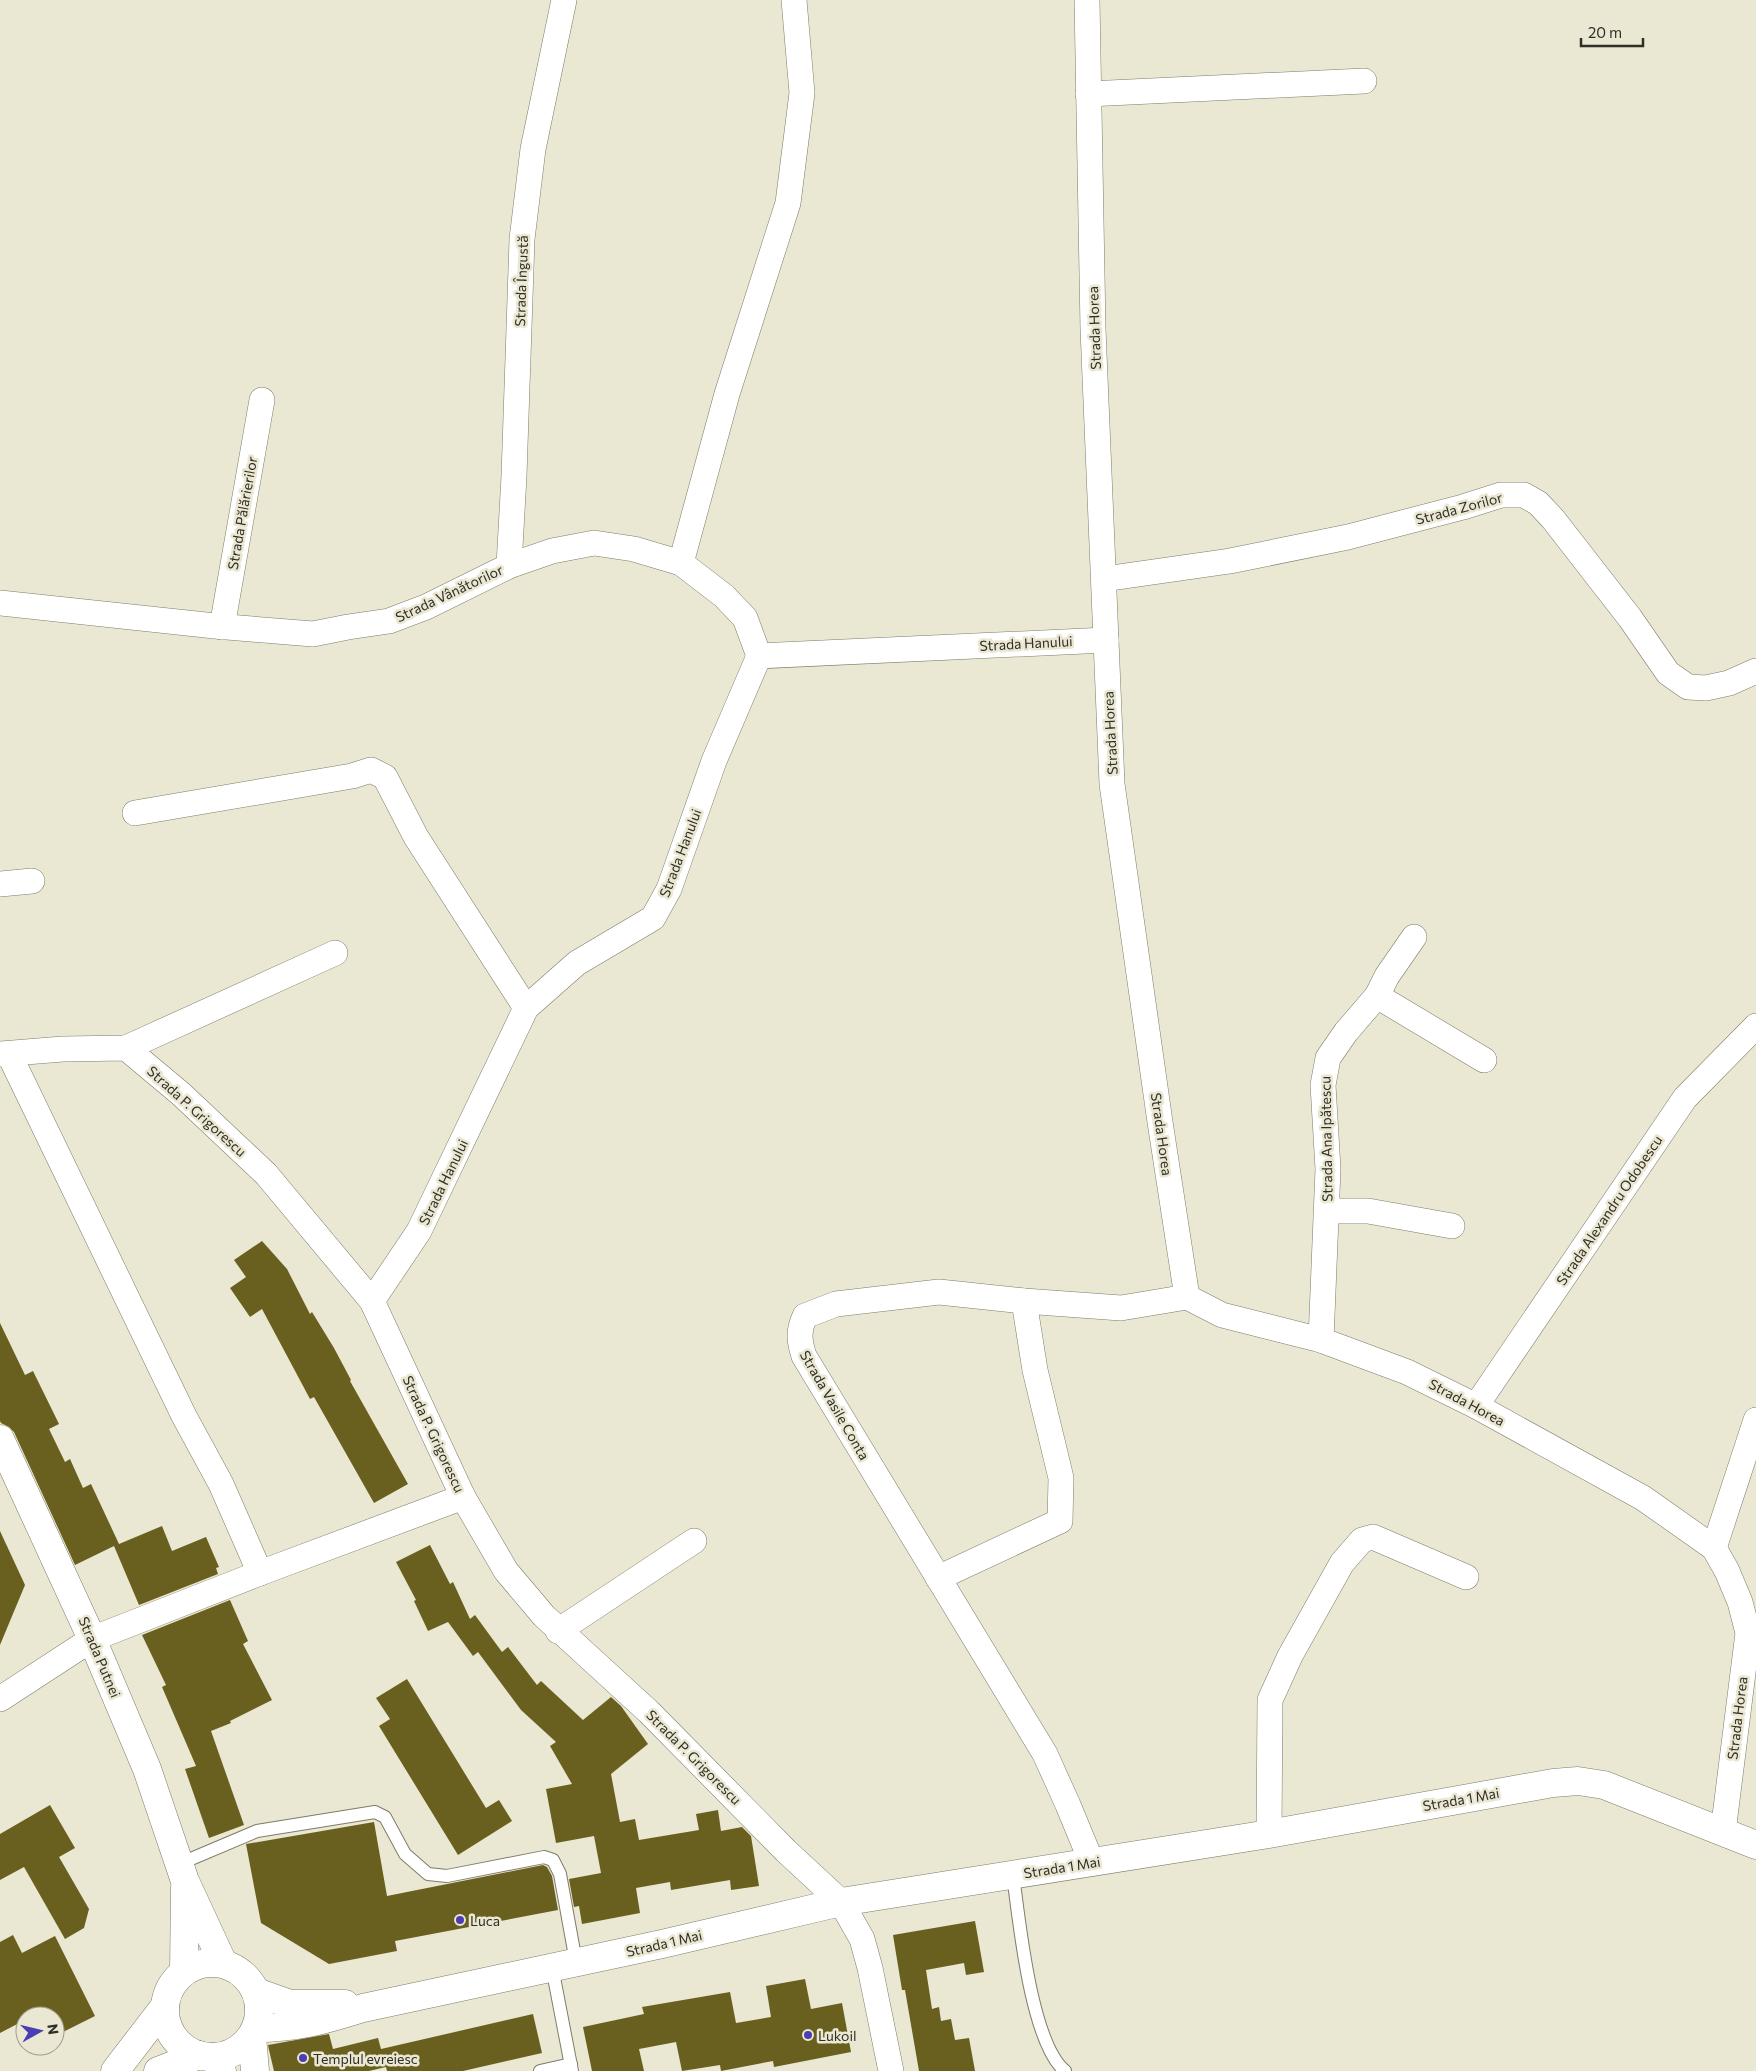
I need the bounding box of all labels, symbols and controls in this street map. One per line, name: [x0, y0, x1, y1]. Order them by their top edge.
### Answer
scale bar: [1581, 15, 1644, 47]
text: 20 m: [1588, 23, 1622, 41]
street label: Strada Îngustă: [511, 235, 531, 327]
street label: Strada Horea: [1084, 286, 1104, 370]
street label: Strada Pălărierilor: [224, 455, 260, 571]
street label: Strada Zorilor: [1414, 488, 1505, 528]
street label: Strada Vânătorilor: [392, 560, 506, 625]
street label: Strada Hanului: [979, 632, 1073, 654]
street label: Strada Horea: [1099, 691, 1121, 775]
street label: Strada Hanului: [655, 806, 705, 900]
street label: Strada P. Grigorescu: [144, 1062, 250, 1160]
street label: Strada Ana Ipătescu: [1316, 1076, 1336, 1202]
street label: Strada Horea: [1148, 1091, 1176, 1177]
street label: Strada Alexandru Odobescu: [1552, 1132, 1666, 1288]
street label: Strada Hanului: [415, 1136, 471, 1228]
street label: Strada Vasile Conta: [797, 1347, 873, 1463]
street label: Strada P. Grigorescu: [399, 1373, 469, 1495]
street label: Strada Horea: [1426, 1375, 1508, 1429]
street label: Strada Putnei: [75, 1614, 125, 1700]
street label: Strada Horea: [1723, 1675, 1751, 1761]
street label: Strada P. Grigorescu: [643, 1706, 745, 1808]
street label: Strada 1 Mai: [1421, 1784, 1501, 1814]
street label: Strada 1 Mai: [1022, 1853, 1102, 1881]
place label: Luca: [470, 1912, 500, 1929]
marker: Luca: [454, 1914, 466, 1926]
street label: Strada 1 Mai: [624, 1926, 704, 1960]
north arrow: [15, 2006, 65, 2056]
text: N: [44, 2023, 63, 2036]
place label: Lukoil: [818, 2027, 857, 2044]
marker: Lukoil: [802, 2029, 814, 2041]
place label: Templul evreiesc: [313, 2050, 418, 2067]
marker: Templul evreiesc: [297, 2052, 309, 2064]

